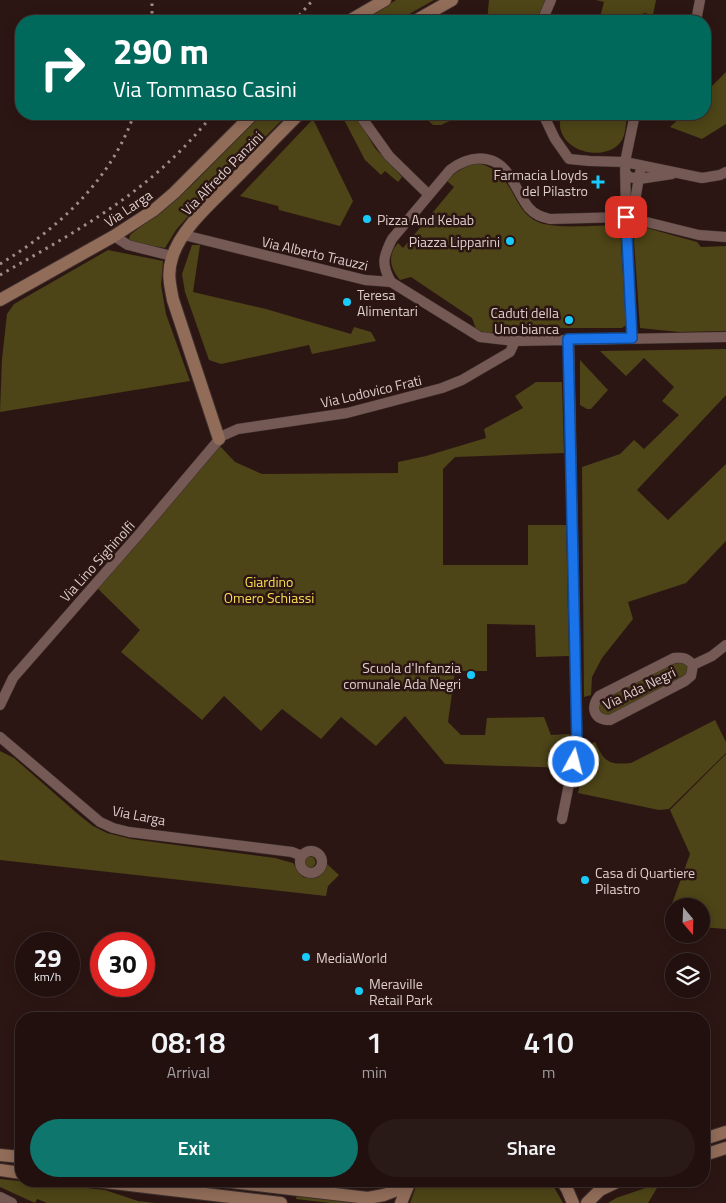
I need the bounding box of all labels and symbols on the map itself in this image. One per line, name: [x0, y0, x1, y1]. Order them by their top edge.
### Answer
street label: Via Alfredo Panzini: [176, 126, 268, 220]
place label: Farmacia Lloyds del Pilastro: [494, 164, 588, 201]
marker: Farmacia Lloyds del Pilastro: [592, 176, 604, 188]
street label: Via Larga: [100, 184, 156, 232]
pin: [605, 196, 647, 238]
place label: Pizza And Kebab: [377, 209, 474, 230]
marker: Pizza And Kebab: [361, 213, 373, 225]
street label: Via Alberto Trauzzi: [260, 231, 370, 275]
place label: Piazza Lipparini: [409, 231, 500, 252]
marker: Piazza Lipparini: [504, 235, 516, 247]
place label: Teresa Alimentari: [357, 284, 418, 321]
marker: Teresa Alimentari: [341, 296, 353, 308]
place label: Caduti della Uno bianca: [491, 302, 559, 339]
marker: Caduti della Uno bianca: [563, 314, 575, 326]
street label: Via Lodovico Frati: [318, 369, 424, 413]
street label: Via Lino Sighinolfi: [55, 516, 139, 606]
park label: Giardino Omero Schiassi: [224, 571, 314, 608]
place label: Scuola d'Infanzia comunale Ada Negri: [343, 657, 461, 694]
street label: Via Ada Negri: [599, 661, 679, 715]
marker: Scuola d'Infanzia comunale Ada Negri: [465, 669, 477, 681]
position arrow: [547, 735, 599, 787]
street label: Via Larga: [111, 800, 167, 830]
place label: Casa di Quartiere Pilastro: [595, 862, 695, 899]
marker: Casa di Quartiere Pilastro: [579, 874, 591, 886]
north arrow: [665, 898, 710, 942]
speed limit sign: 30: [90, 932, 155, 997]
place label: MediaWorld: [316, 947, 387, 968]
marker: MediaWorld: [300, 951, 312, 963]
place label: Meraville Retail Park: [369, 973, 433, 1010]
marker: Meraville Retail Park: [353, 985, 365, 997]

